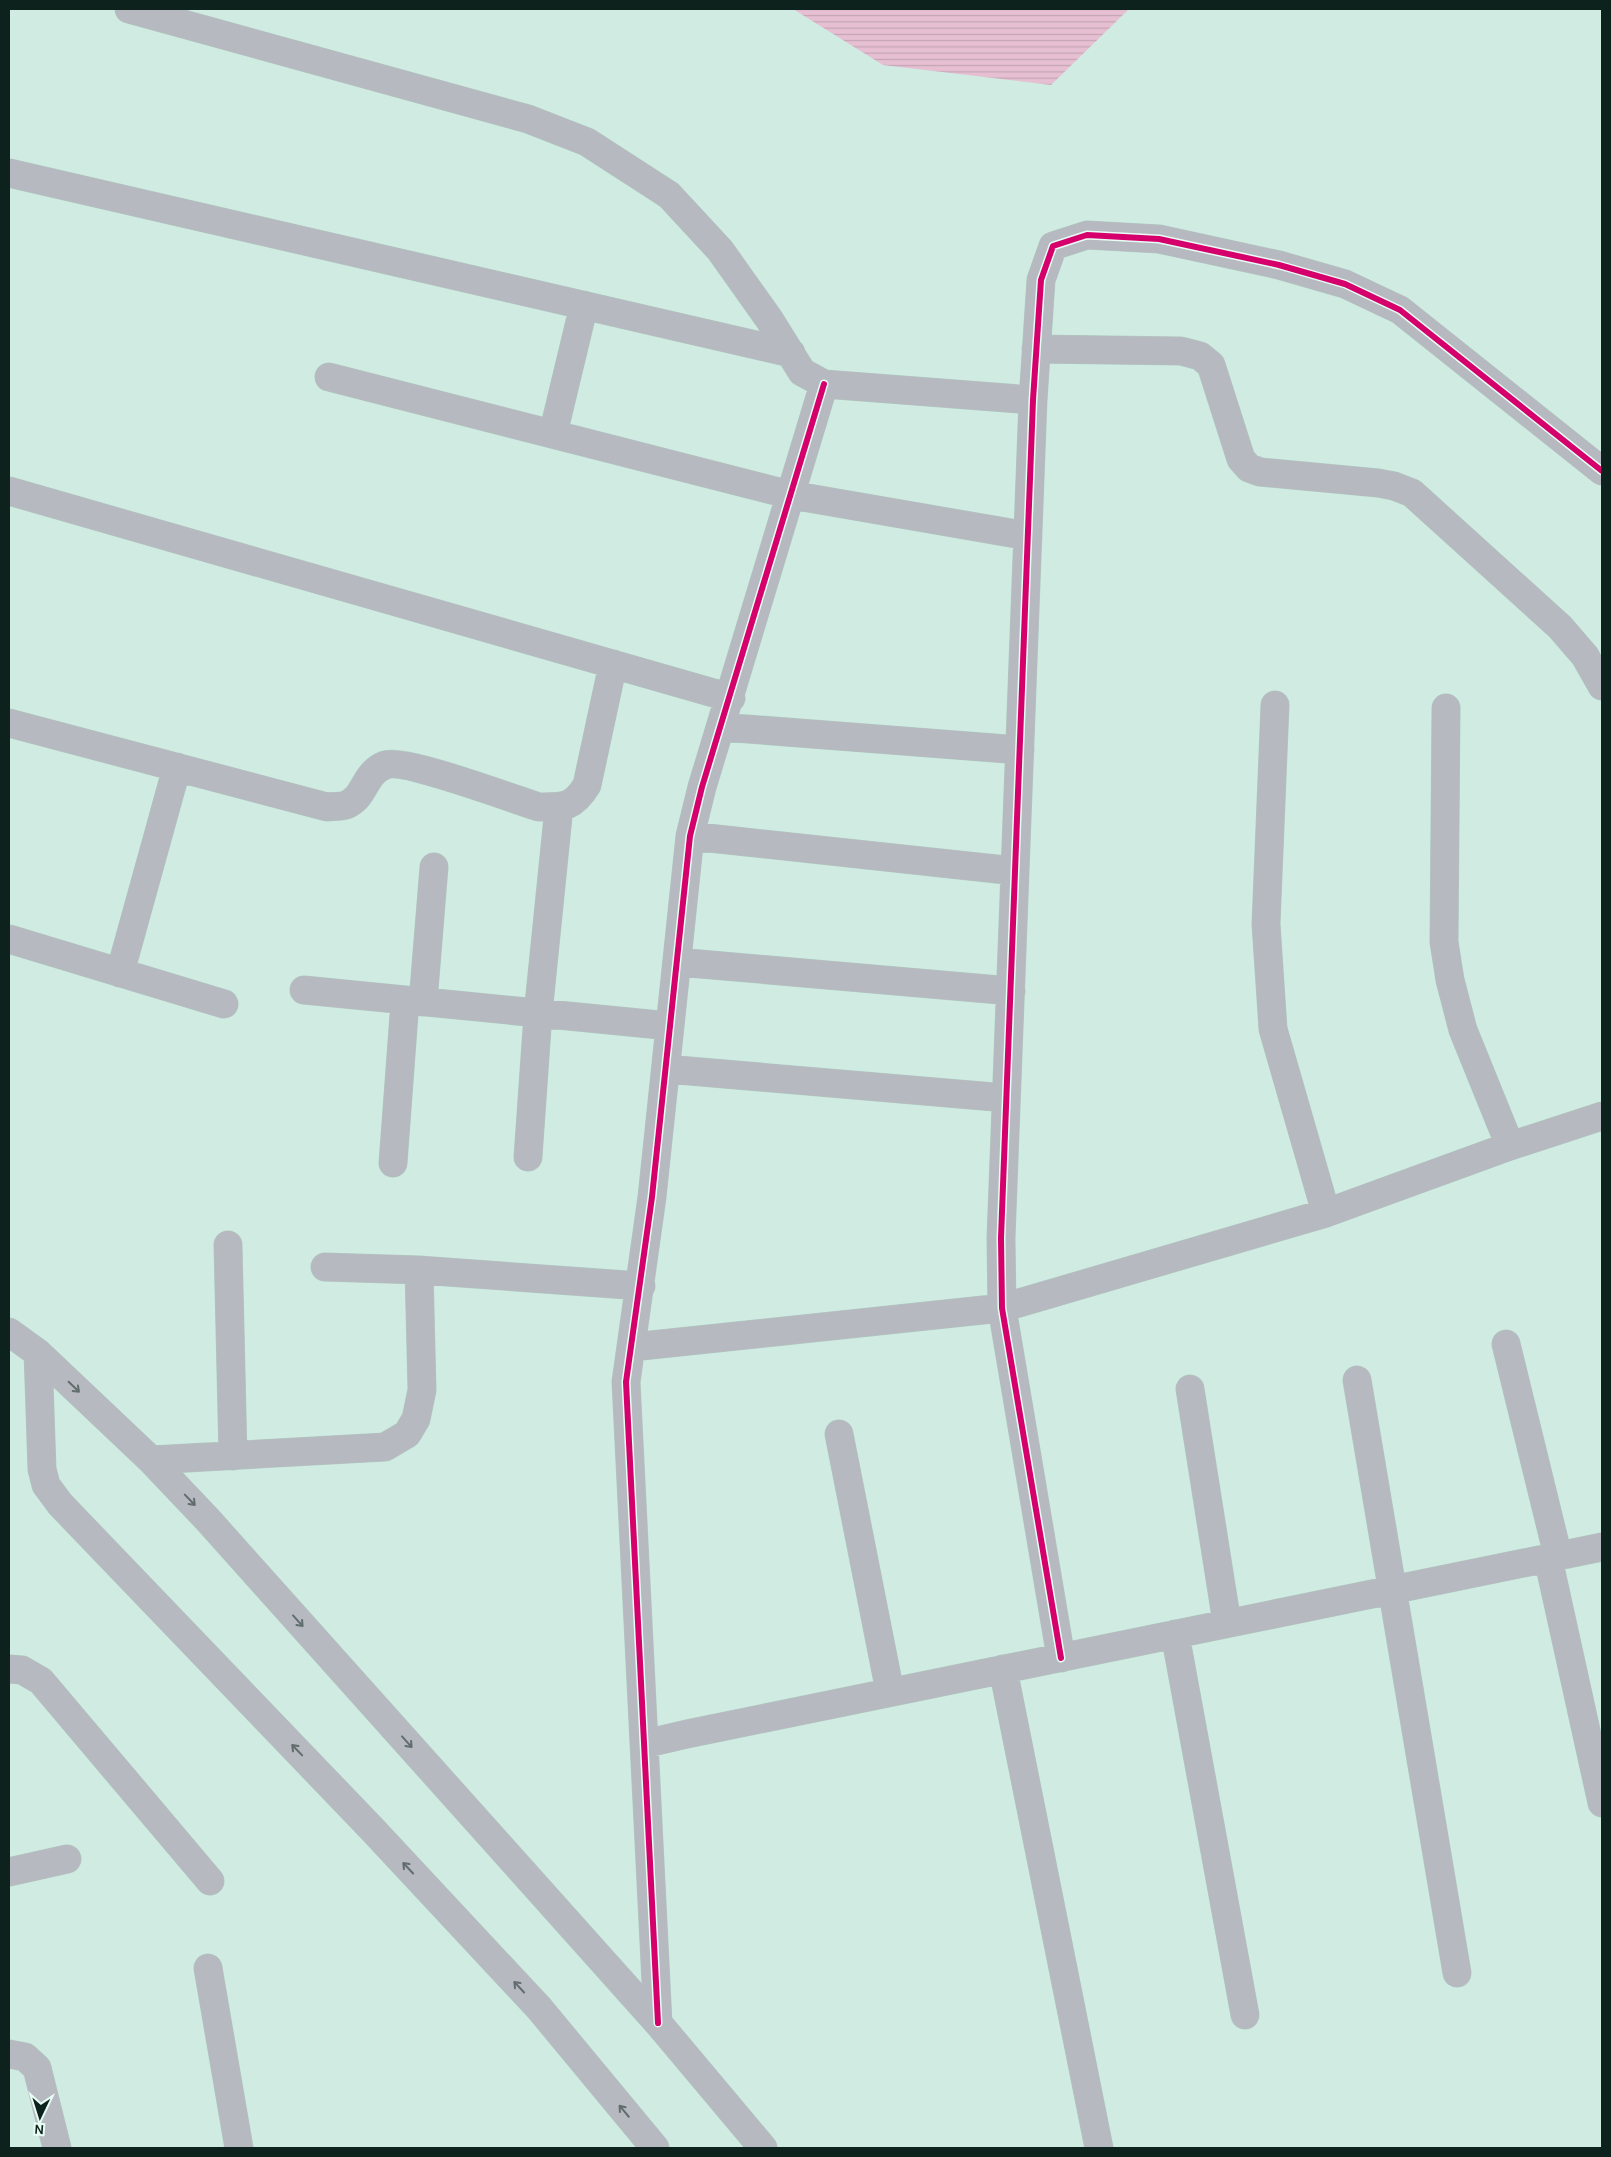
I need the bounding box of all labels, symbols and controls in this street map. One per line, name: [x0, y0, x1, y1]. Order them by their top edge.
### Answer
one-way arrow: [67, 1381, 80, 1393]
one-way arrow: [183, 1494, 195, 1506]
one-way arrow: [293, 1615, 304, 1628]
one-way arrow: [401, 1736, 413, 1749]
one-way arrow: [291, 1744, 303, 1756]
one-way arrow: [402, 1862, 414, 1874]
one-way arrow: [513, 1980, 525, 1993]
north arrow: [15, 2092, 65, 2142]
one-way arrow: [619, 2104, 630, 2117]
text: N: [34, 2121, 45, 2138]

